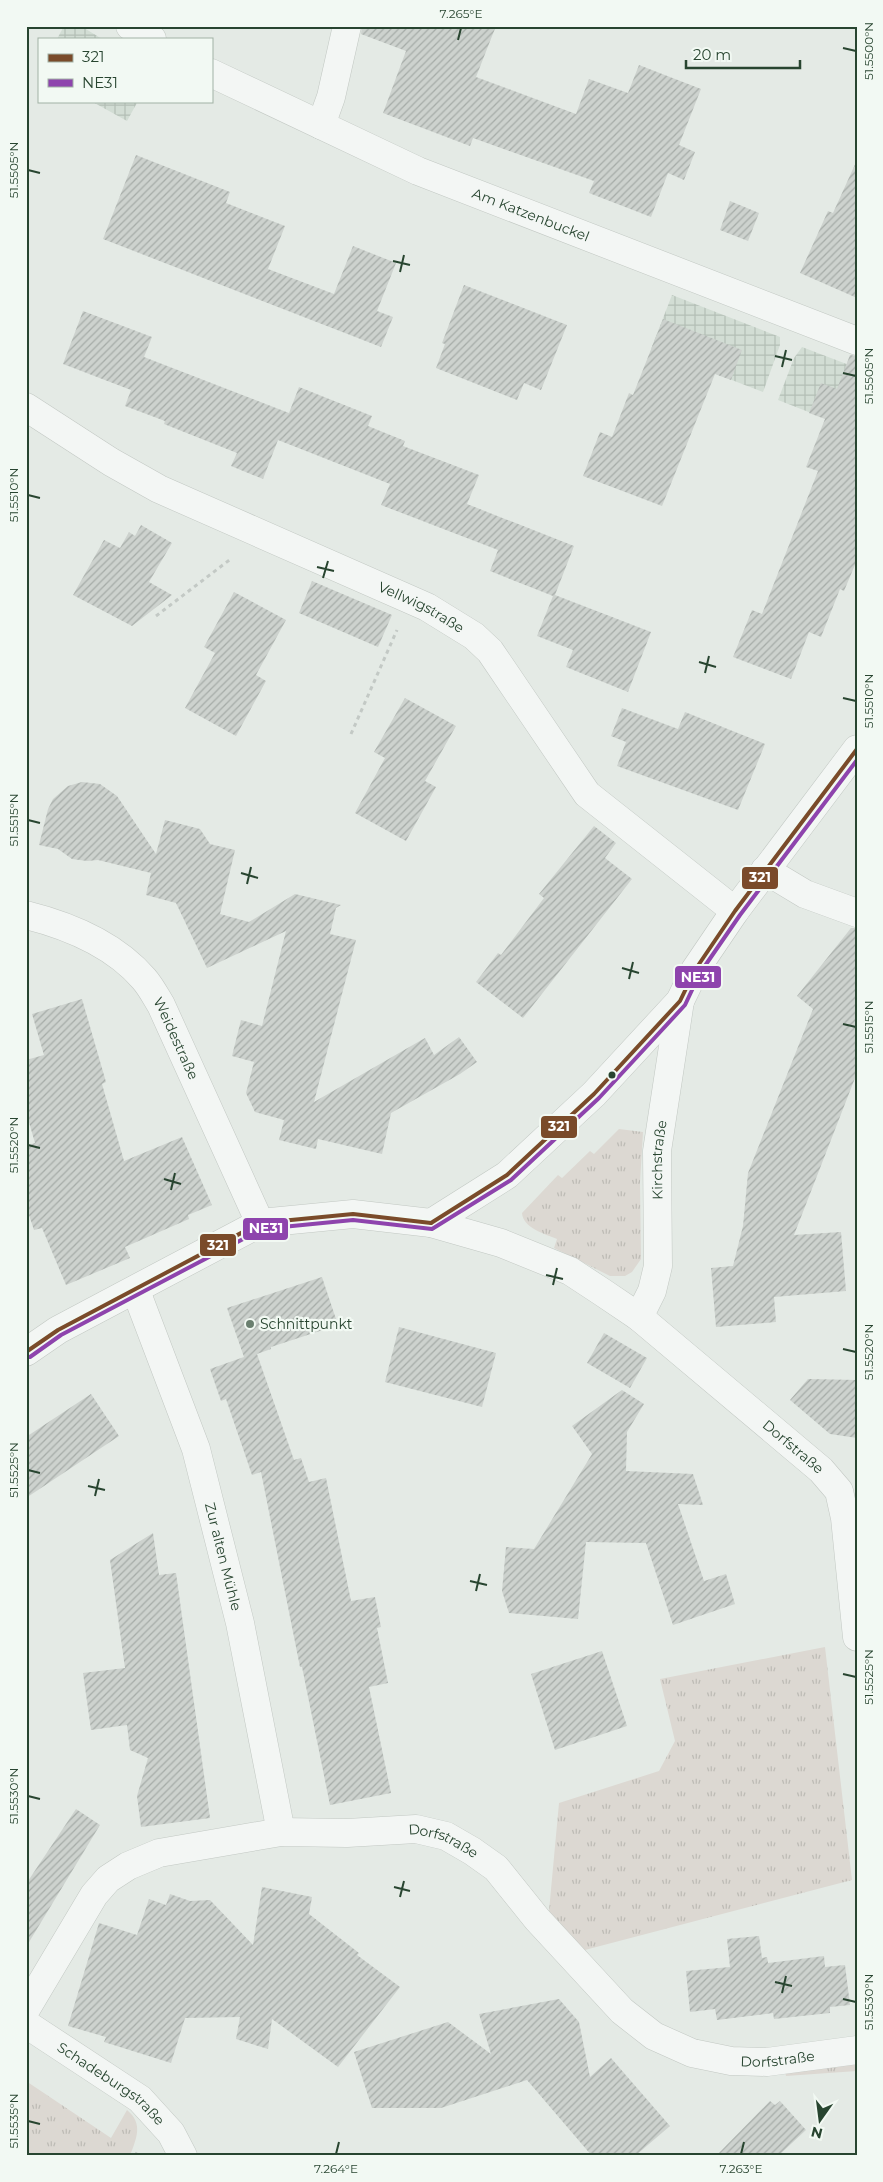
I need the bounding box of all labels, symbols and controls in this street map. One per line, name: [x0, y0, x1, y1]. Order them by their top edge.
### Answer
text: 7.265°E: [440, 6, 482, 21]
text: 51.5500°N: [861, 22, 876, 80]
legend: [38, 38, 212, 102]
scale bar: [686, 38, 799, 70]
text: 20 m: [693, 45, 731, 64]
text: 321: [82, 47, 104, 66]
text: NE31: [82, 73, 118, 92]
text: 51.5505°N: [6, 142, 21, 198]
street label: Am Katzenbuckel: [470, 184, 592, 246]
text: 51.5505°N: [861, 348, 876, 404]
text: 51.5510°N: [6, 468, 21, 522]
street label: Vellwigstraße: [375, 578, 468, 637]
text: 51.5510°N: [861, 674, 876, 728]
text: 51.5515°N: [6, 794, 21, 846]
line badge: 321: [741, 866, 779, 890]
text: 321: [748, 868, 771, 886]
line badge: NE31: [674, 965, 722, 989]
text: NE31: [681, 968, 715, 986]
street label: Weidestraße: [149, 994, 203, 1082]
text: 51.5515°N: [861, 1001, 876, 1053]
unlabelled marker: [607, 1070, 617, 1080]
line badge: 321: [540, 1115, 578, 1139]
text: 51.5520°N: [6, 1117, 21, 1173]
text: 321: [547, 1117, 570, 1135]
street label: Kirchstraße: [648, 1119, 671, 1200]
line badge: NE31: [242, 1217, 289, 1241]
text: NE31: [249, 1219, 283, 1237]
line badge: 321: [199, 1233, 237, 1257]
text: 321: [206, 1236, 229, 1254]
place label: Schnittpunkt: [260, 1315, 353, 1333]
marker: Schnittpunkt: [244, 1318, 256, 1330]
text: 51.5520°N: [861, 1324, 876, 1380]
street label: Dorfstraße: [759, 1416, 827, 1477]
text: 51.5525°N: [6, 1442, 21, 1498]
street label: Zur alten Mühle: [201, 1500, 246, 1613]
text: 51.5525°N: [861, 1649, 876, 1705]
text: 51.5530°N: [6, 1768, 21, 1824]
street label: Dorfstraße: [408, 1820, 482, 1862]
text: 51.5530°N: [861, 1974, 876, 2030]
street label: Schadeburgstraße: [54, 2038, 168, 2129]
street label: Dorfstraße: [740, 2047, 816, 2071]
text: 51.5535°N: [6, 2093, 21, 2149]
north arrow: [796, 2094, 846, 2144]
text: N: [809, 2123, 825, 2143]
text: 7.264°E: [314, 2161, 358, 2176]
text: 7.263°E: [720, 2161, 762, 2176]

